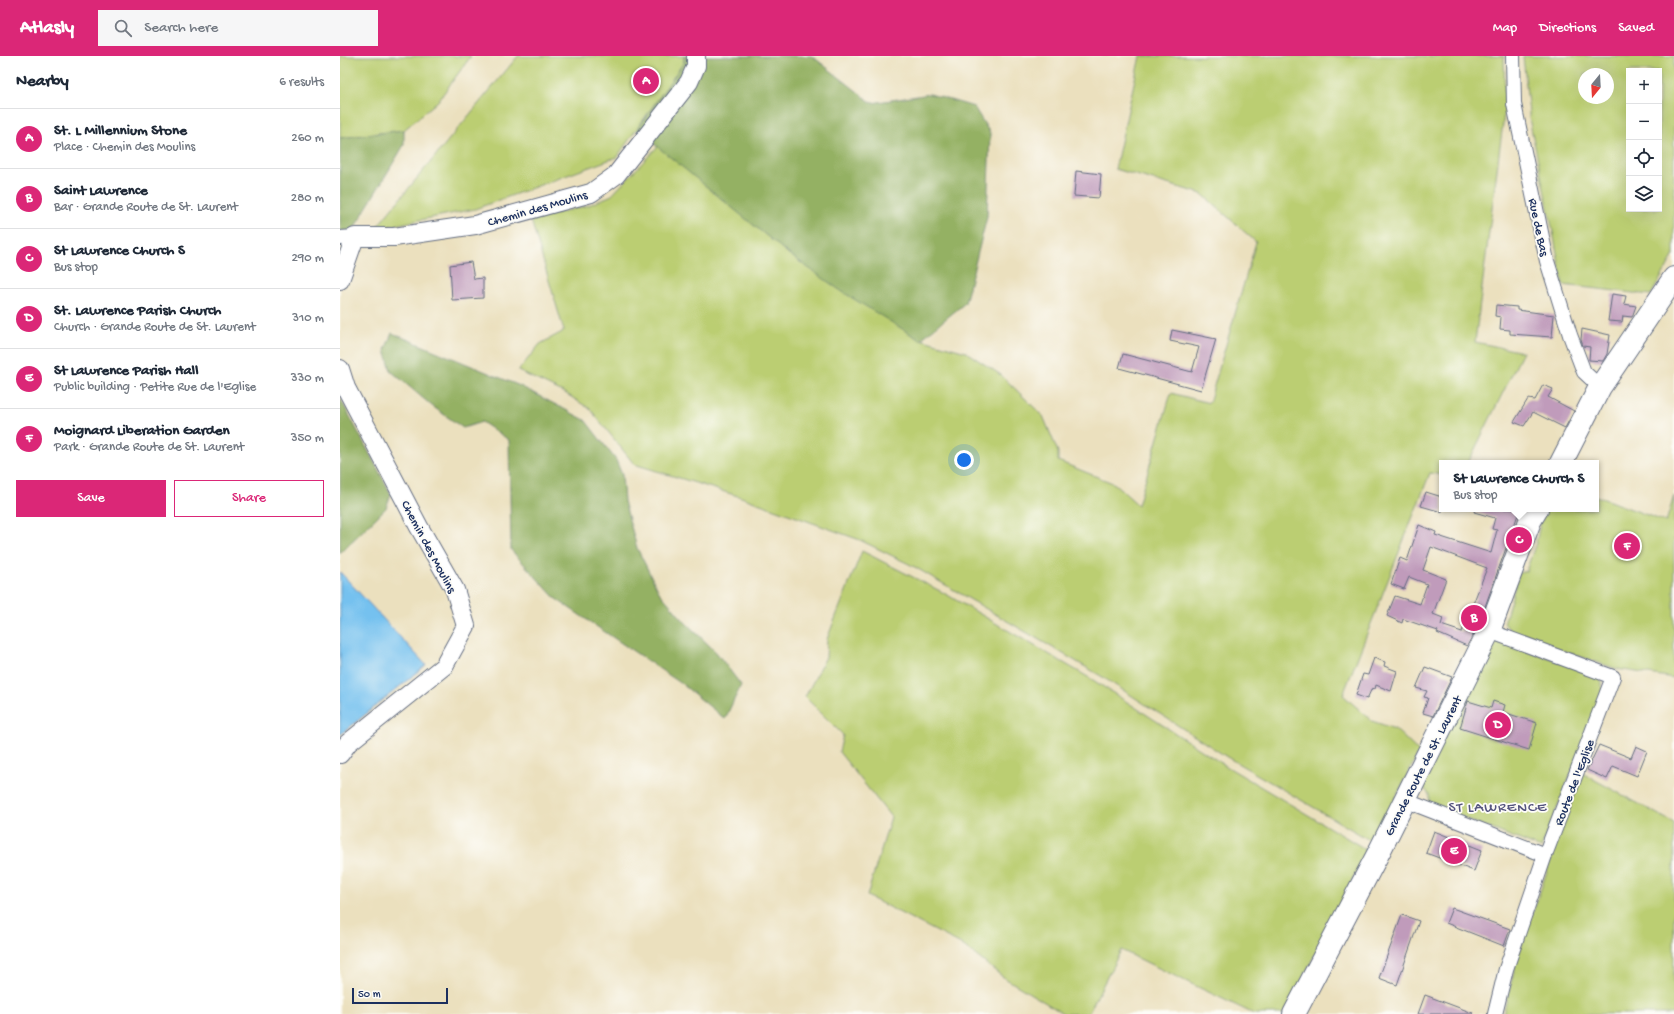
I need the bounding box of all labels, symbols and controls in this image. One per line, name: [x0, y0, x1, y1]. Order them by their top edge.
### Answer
search box: [98, 10, 378, 46]
text: Atlasly: [20, 17, 74, 40]
icon: search: [112, 17, 134, 39]
text: Search here: [144, 19, 218, 37]
text: Map: [1493, 20, 1517, 37]
text: Directions: [1539, 20, 1596, 37]
text: Saved: [1618, 20, 1654, 37]
pin: A: [633, 66, 659, 96]
north arrow: [1578, 68, 1614, 104]
map controls: [1626, 68, 1662, 212]
button: +: [1626, 68, 1662, 104]
text: Nearby: [16, 72, 69, 92]
text: 6 results: [279, 75, 324, 90]
button: −: [1626, 104, 1662, 140]
text: St. L Millennium Stone: [54, 122, 187, 140]
text: A: [25, 131, 33, 146]
text: 260 m: [291, 131, 324, 146]
text: Place · Chemin des Moulins: [54, 140, 195, 155]
button: locate: [1626, 140, 1662, 176]
button: layers: [1626, 176, 1662, 212]
text: Saint Lawrence: [54, 182, 148, 200]
street label: Chemin des Moulins: [486, 188, 590, 231]
text: B: [26, 191, 32, 206]
text: 280 m: [291, 191, 324, 206]
street label: Rue de Bas: [1524, 197, 1551, 259]
text: Bar · Grande Route de St. Laurent: [54, 200, 238, 215]
text: St Lawrence Church S: [54, 242, 185, 260]
text: C: [25, 251, 33, 266]
text: 290 m: [291, 251, 324, 266]
text: Bus stop: [54, 260, 98, 275]
text: St. Lawrence Parish Church: [54, 302, 221, 320]
text: D: [25, 311, 33, 326]
text: 310 m: [292, 311, 324, 326]
text: Church · Grande Route de St. Laurent: [54, 320, 256, 335]
text: St Lawrence Parish Hall: [54, 362, 198, 380]
text: E: [25, 371, 33, 386]
text: 330 m: [291, 371, 324, 386]
text: Public building · Petite Rue de l'Eglise: [54, 380, 256, 395]
text: Moignard Liberation Garden: [54, 422, 230, 440]
text: F: [26, 431, 32, 446]
text: 350 m: [291, 431, 324, 446]
text: Park · Grande Route de St. Laurent: [54, 440, 244, 455]
your location: [954, 450, 974, 470]
popup: [1439, 460, 1599, 512]
text: St Lawrence Church S: [1454, 470, 1584, 488]
button: Save: [16, 480, 166, 517]
button: Share: [174, 480, 324, 517]
text: Bus stop: [1454, 488, 1497, 503]
street label: Chemin des Moulins: [397, 498, 459, 597]
pin: C: [1506, 525, 1532, 555]
pin: F: [1614, 531, 1640, 561]
pin: B: [1461, 603, 1487, 633]
street label: Grande Route de St. Laurent: [1382, 692, 1467, 839]
pin: D: [1485, 710, 1511, 740]
street label: Route de l'Eglise: [1552, 737, 1599, 828]
district label: ST LAWRENCE: [1449, 799, 1547, 817]
pin: E: [1441, 836, 1467, 866]
scale bar: [352, 986, 448, 1005]
text: 50 m: [358, 989, 380, 1001]

